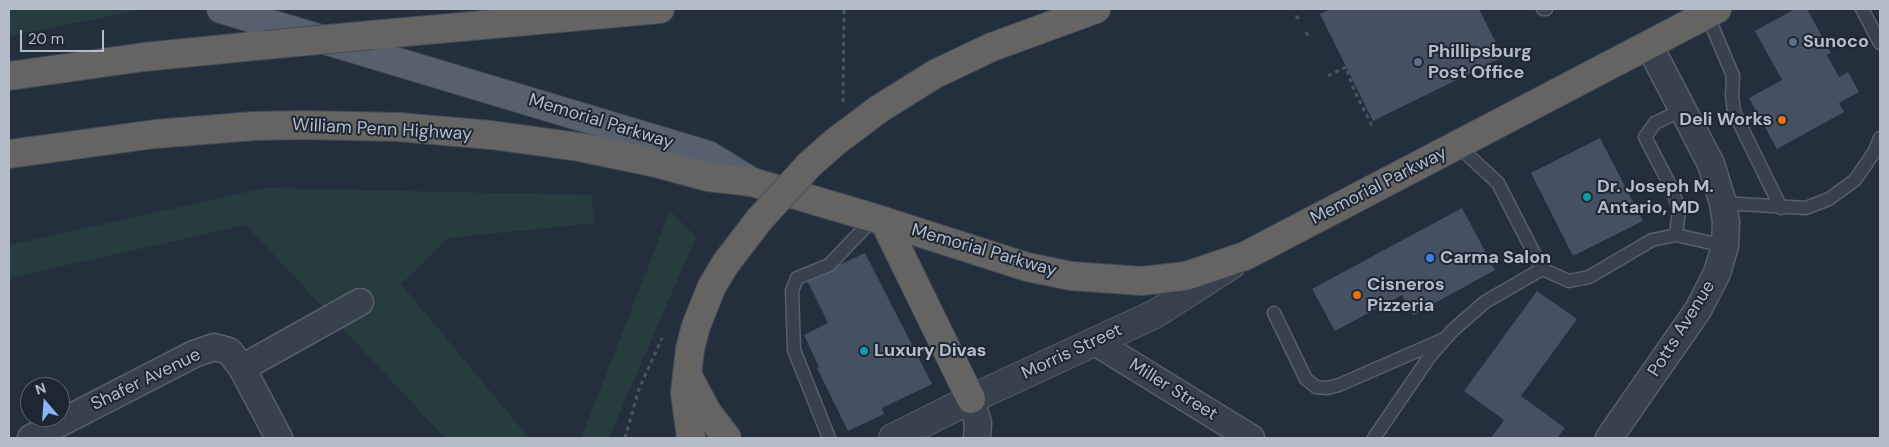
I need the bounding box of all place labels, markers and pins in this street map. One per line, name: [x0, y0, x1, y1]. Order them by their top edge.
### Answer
place label: Sunoco: [1803, 31, 1869, 53]
marker: Sunoco: [1787, 36, 1799, 48]
place label: Phillipsburg Post Office: [1428, 41, 1532, 84]
marker: Phillipsburg Post Office: [1412, 56, 1424, 68]
place label: Deli Works: [1679, 109, 1772, 131]
marker: Deli Works: [1776, 114, 1788, 126]
place label: Dr. Joseph M. Antario, MD: [1597, 176, 1714, 218]
marker: Dr. Joseph M. Antario, MD: [1581, 191, 1593, 203]
place label: Carma Salon: [1440, 247, 1551, 269]
marker: Carma Salon: [1424, 252, 1436, 264]
place label: Cisneros Pizzeria: [1367, 274, 1445, 316]
marker: Cisneros Pizzeria: [1351, 289, 1363, 301]
place label: Luxury Divas: [874, 340, 986, 362]
marker: Luxury Divas: [858, 345, 870, 357]

